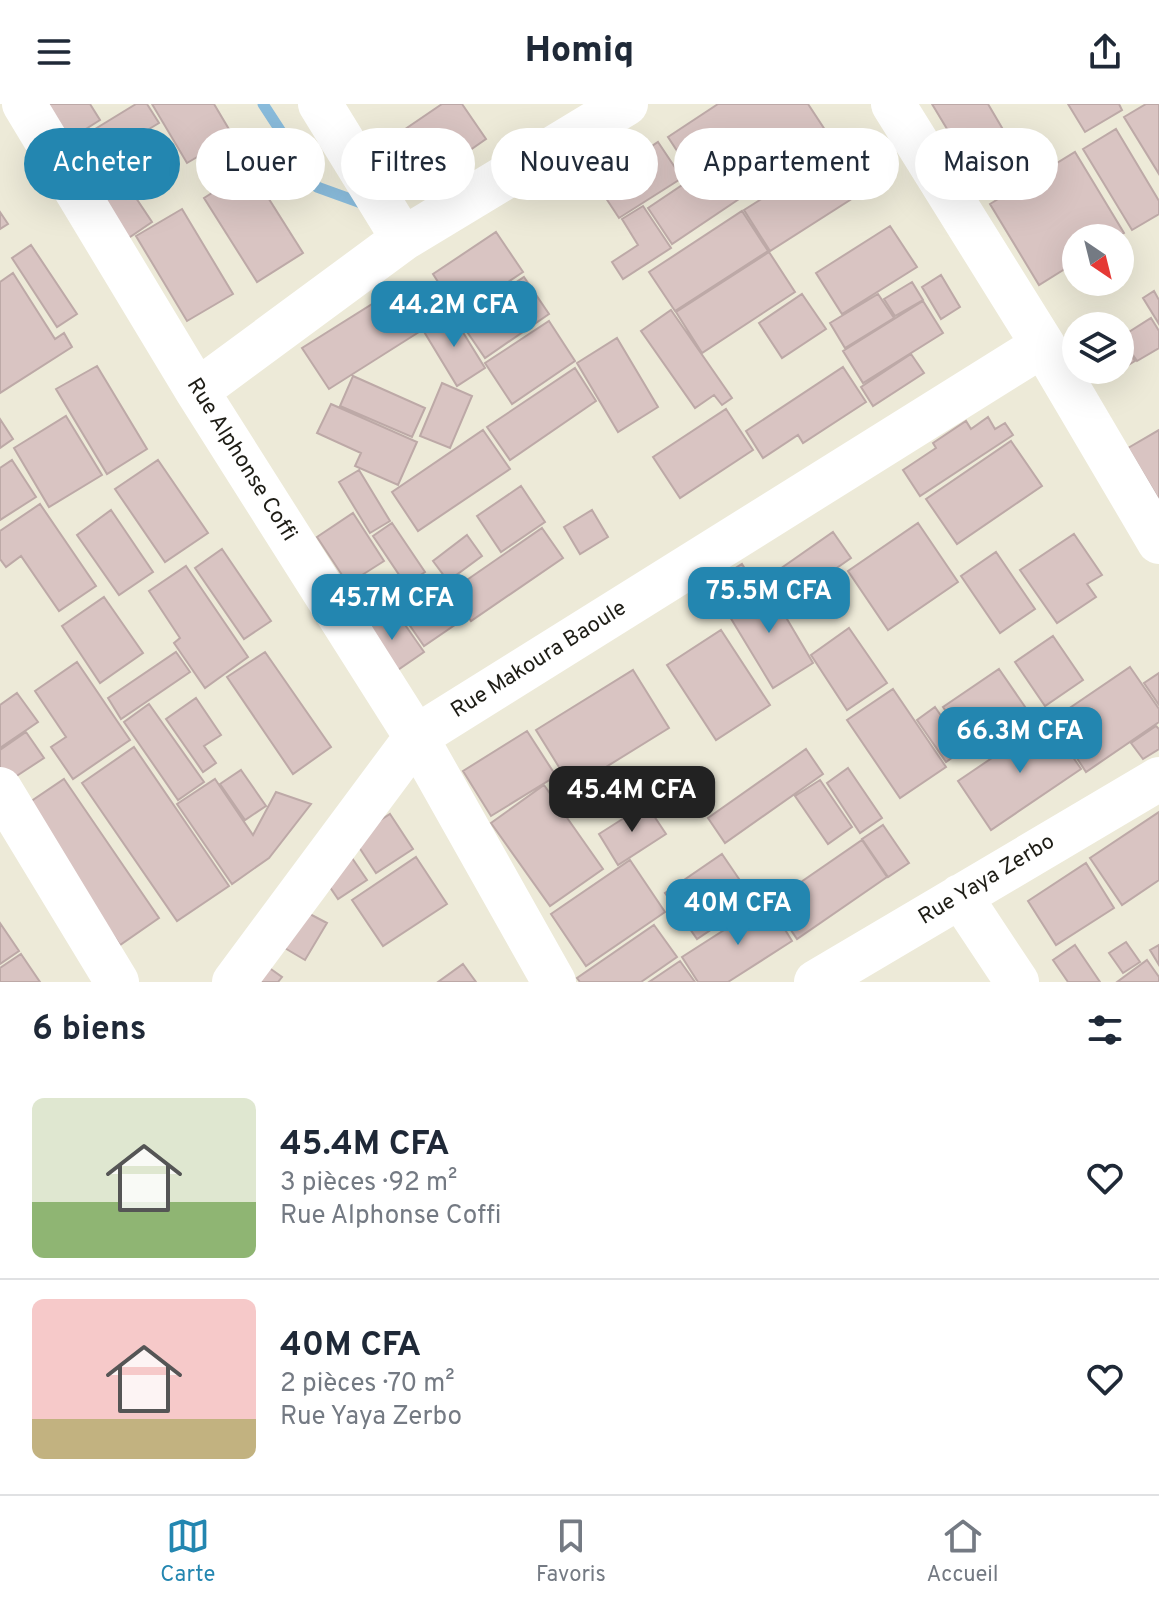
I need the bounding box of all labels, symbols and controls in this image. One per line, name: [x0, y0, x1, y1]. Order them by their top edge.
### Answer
text: Homiq: [525, 29, 634, 75]
icon: menu: [32, 30, 76, 74]
icon: share: [1083, 30, 1127, 74]
chip: Acheter: [24, 128, 180, 200]
chip: Louer: [196, 128, 325, 200]
chip: Filtres: [341, 128, 475, 200]
chip: Nouveau: [491, 128, 658, 200]
chip: Appartement: [674, 128, 899, 200]
chip: Maison: [915, 128, 1058, 200]
north arrow: [1062, 224, 1134, 296]
map controls: [1062, 224, 1134, 384]
pin: 44.2M CFA: [362, 281, 546, 349]
text: 44.2M CFA: [389, 290, 519, 323]
button: layers: [1062, 312, 1134, 384]
street label: Rue Alphonse Coffi: [180, 373, 302, 547]
pin: 75.5M CFA: [677, 567, 861, 635]
pin: 45.7M CFA: [300, 574, 484, 642]
text: 75.5M CFA: [706, 576, 832, 609]
text: 45.7M CFA: [330, 583, 454, 616]
street label: Rue Makoura Baoule: [446, 595, 632, 725]
pin: 66.3M CFA: [928, 707, 1112, 775]
text: 66.3M CFA: [956, 716, 1084, 749]
pin: 45.4M CFA: [540, 766, 724, 834]
text: 45.4M CFA: [567, 775, 697, 808]
street label: Rue Yaya Zerbo: [914, 829, 1060, 931]
pin: 40M CFA: [664, 879, 812, 947]
text: 40M CFA: [684, 888, 792, 921]
icon: filters: [1083, 1008, 1127, 1052]
text: 6 biens: [32, 1009, 147, 1052]
text: 45.4M CFA: [280, 1124, 450, 1167]
icon: home: [96, 1130, 192, 1226]
icon: heart: [1083, 1156, 1127, 1200]
text: 3 pièces · 92 m²: [280, 1167, 457, 1200]
text: Rue Alphonse Coffi: [280, 1200, 501, 1233]
text: 40M CFA: [280, 1325, 421, 1368]
icon: home: [96, 1331, 192, 1427]
icon: heart: [1083, 1357, 1127, 1401]
text: 2 pièces · 70 m²: [280, 1368, 455, 1401]
text: Rue Yaya Zerbo: [280, 1401, 462, 1434]
tab: Carte: [160, 1514, 215, 1589]
tab: Favoris: [536, 1514, 606, 1589]
tab: Accueil: [926, 1514, 999, 1589]

